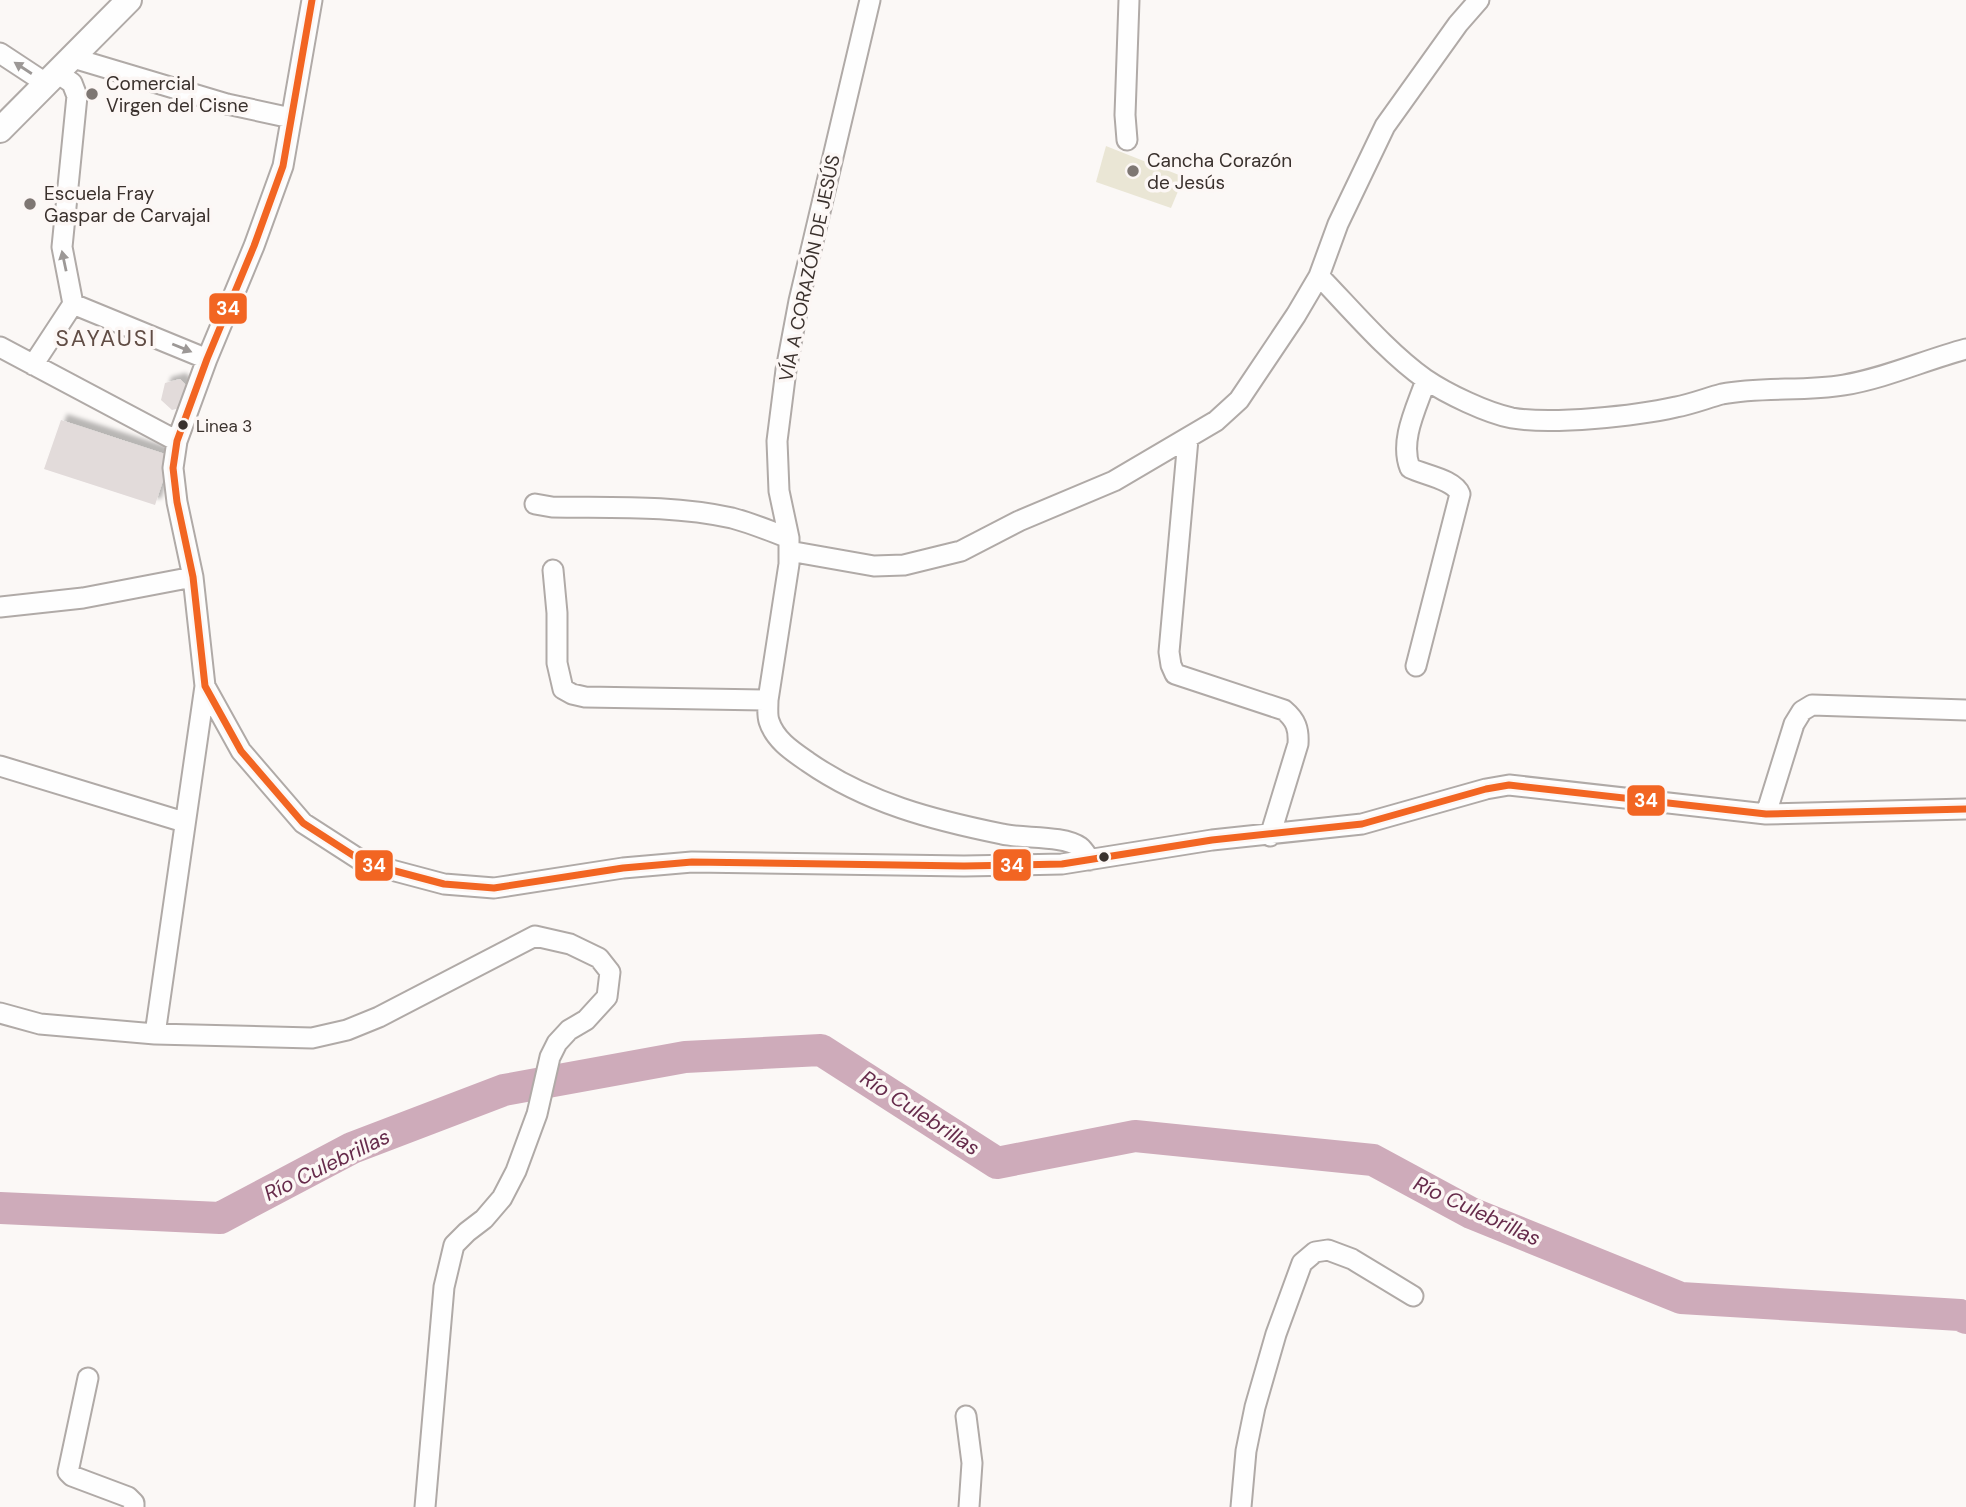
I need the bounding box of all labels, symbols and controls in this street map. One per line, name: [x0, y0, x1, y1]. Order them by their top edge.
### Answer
one-way arrow: [14, 62, 33, 75]
place label: Comercial Virgen del Cisne: [106, 71, 248, 118]
marker: Comercial Virgen del Cisne: [84, 86, 100, 102]
place label: Cancha Corazón de Jesús: [1147, 148, 1292, 195]
street label: VÍA A CORAZÓN DE JESÚS: [773, 152, 846, 384]
marker: Cancha Corazón de Jesús: [1125, 163, 1141, 179]
place label: Escuela Fray Gaspar de Carvajal: [44, 181, 210, 228]
marker: Escuela Fray Gaspar de Carvajal: [22, 196, 38, 212]
one-way arrow: [59, 250, 70, 272]
line badge: 34: [208, 292, 248, 325]
text: 34: [216, 296, 240, 321]
district label: SAYAUSI: [56, 323, 156, 353]
one-way arrow: [171, 343, 192, 354]
place label: Linea 3: [196, 415, 252, 437]
marker: Linea 3: [176, 418, 190, 432]
line badge: 34: [1626, 784, 1666, 817]
text: 34: [1634, 788, 1658, 813]
line badge: 34: [992, 848, 1032, 882]
line badge: 34: [354, 849, 394, 882]
unlabelled marker: [1097, 850, 1111, 864]
text: 34: [362, 853, 386, 878]
text: 34: [1000, 853, 1024, 878]
water label: Río Culebrillas: [855, 1064, 985, 1162]
water label: Río Culebrillas: [259, 1122, 395, 1208]
water label: Río Culebrillas: [1409, 1169, 1545, 1253]

